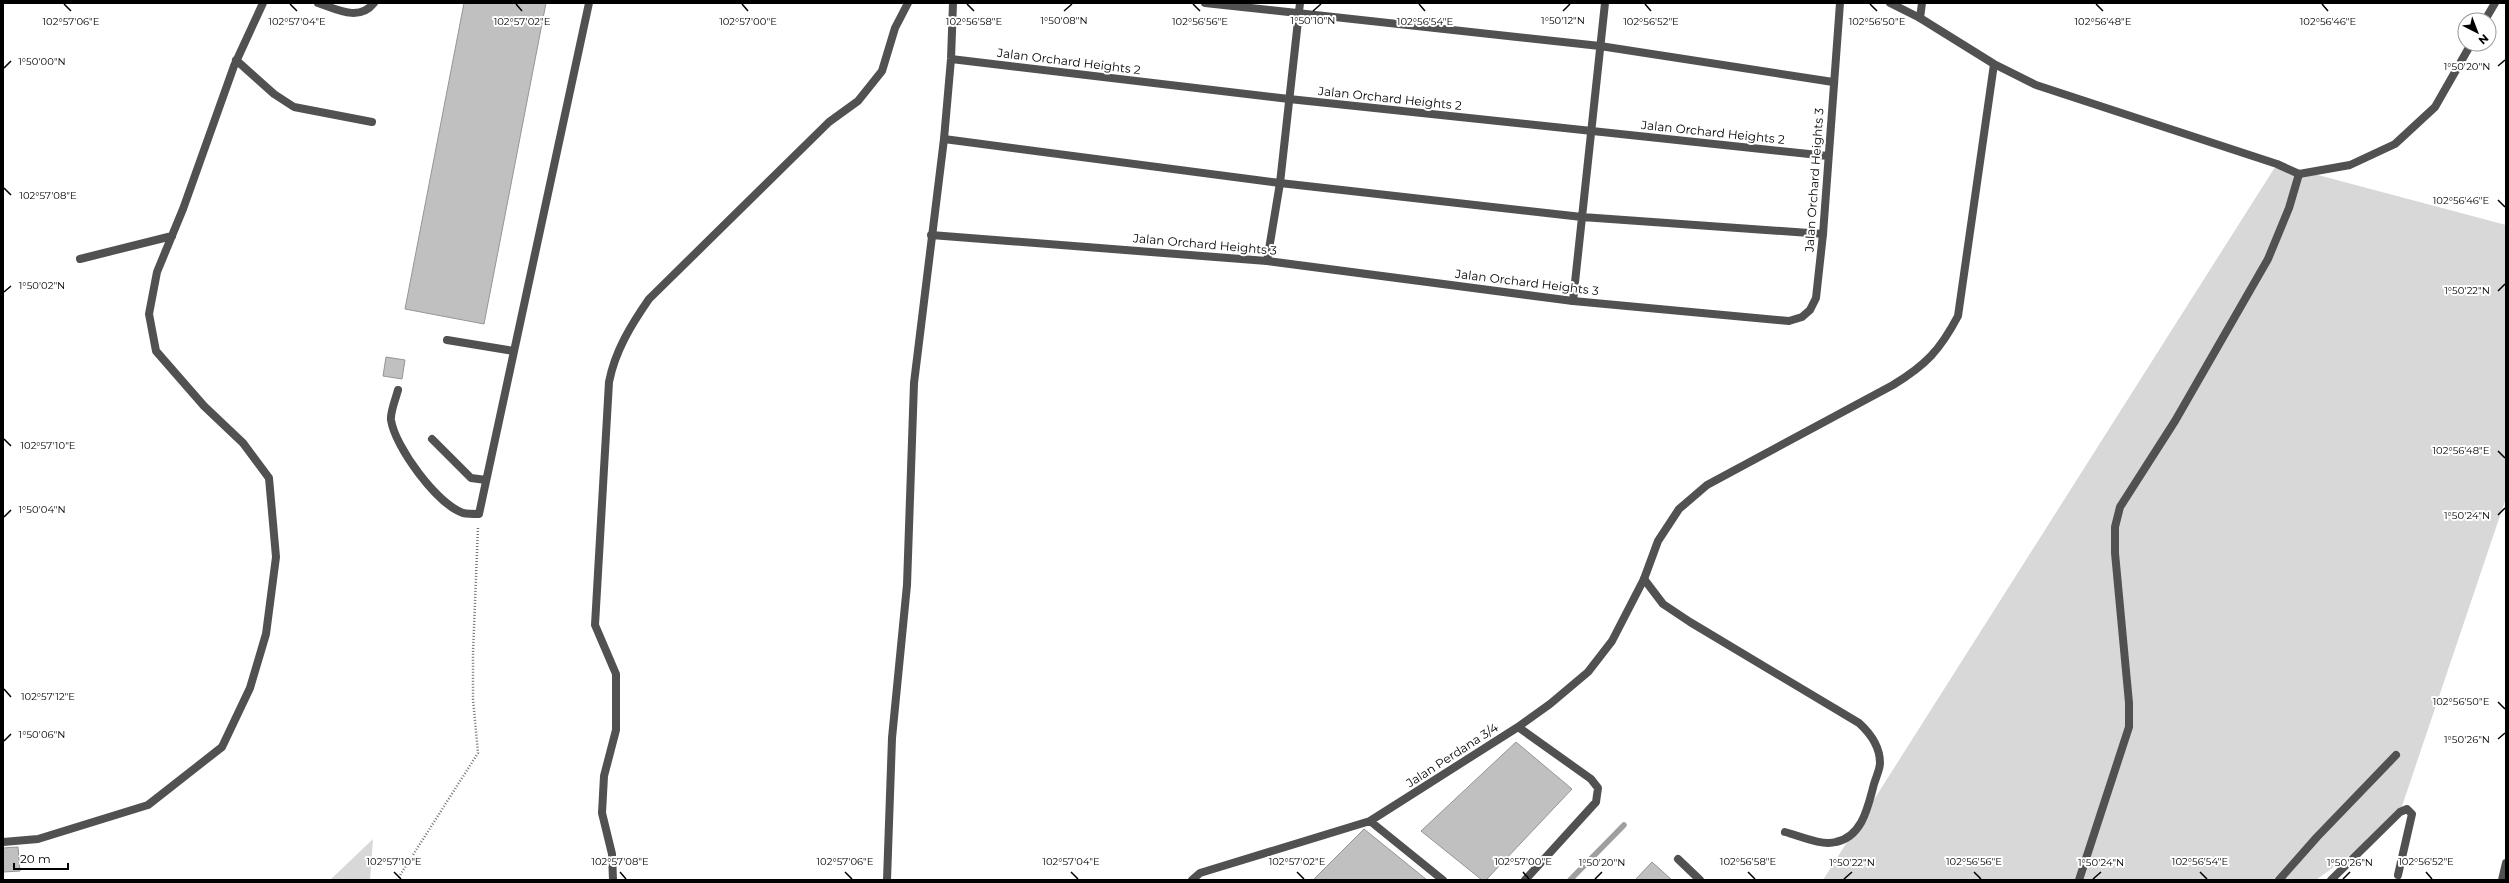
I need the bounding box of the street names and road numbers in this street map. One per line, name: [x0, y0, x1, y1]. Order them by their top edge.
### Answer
street label: Jalan Orchard Heights 2: [995, 45, 1142, 77]
street label: Jalan Orchard Heights 2: [1316, 83, 1463, 113]
street label: Jalan Orchard Heights 3: [1801, 107, 1827, 254]
street label: Jalan Orchard Heights 2: [1639, 117, 1786, 147]
street label: Jalan Orchard Heights 3: [1131, 230, 1278, 258]
street label: Jalan Orchard Heights 3: [1453, 266, 1600, 298]
street label: Jalan Perdana 3/4: [1402, 720, 1501, 791]

